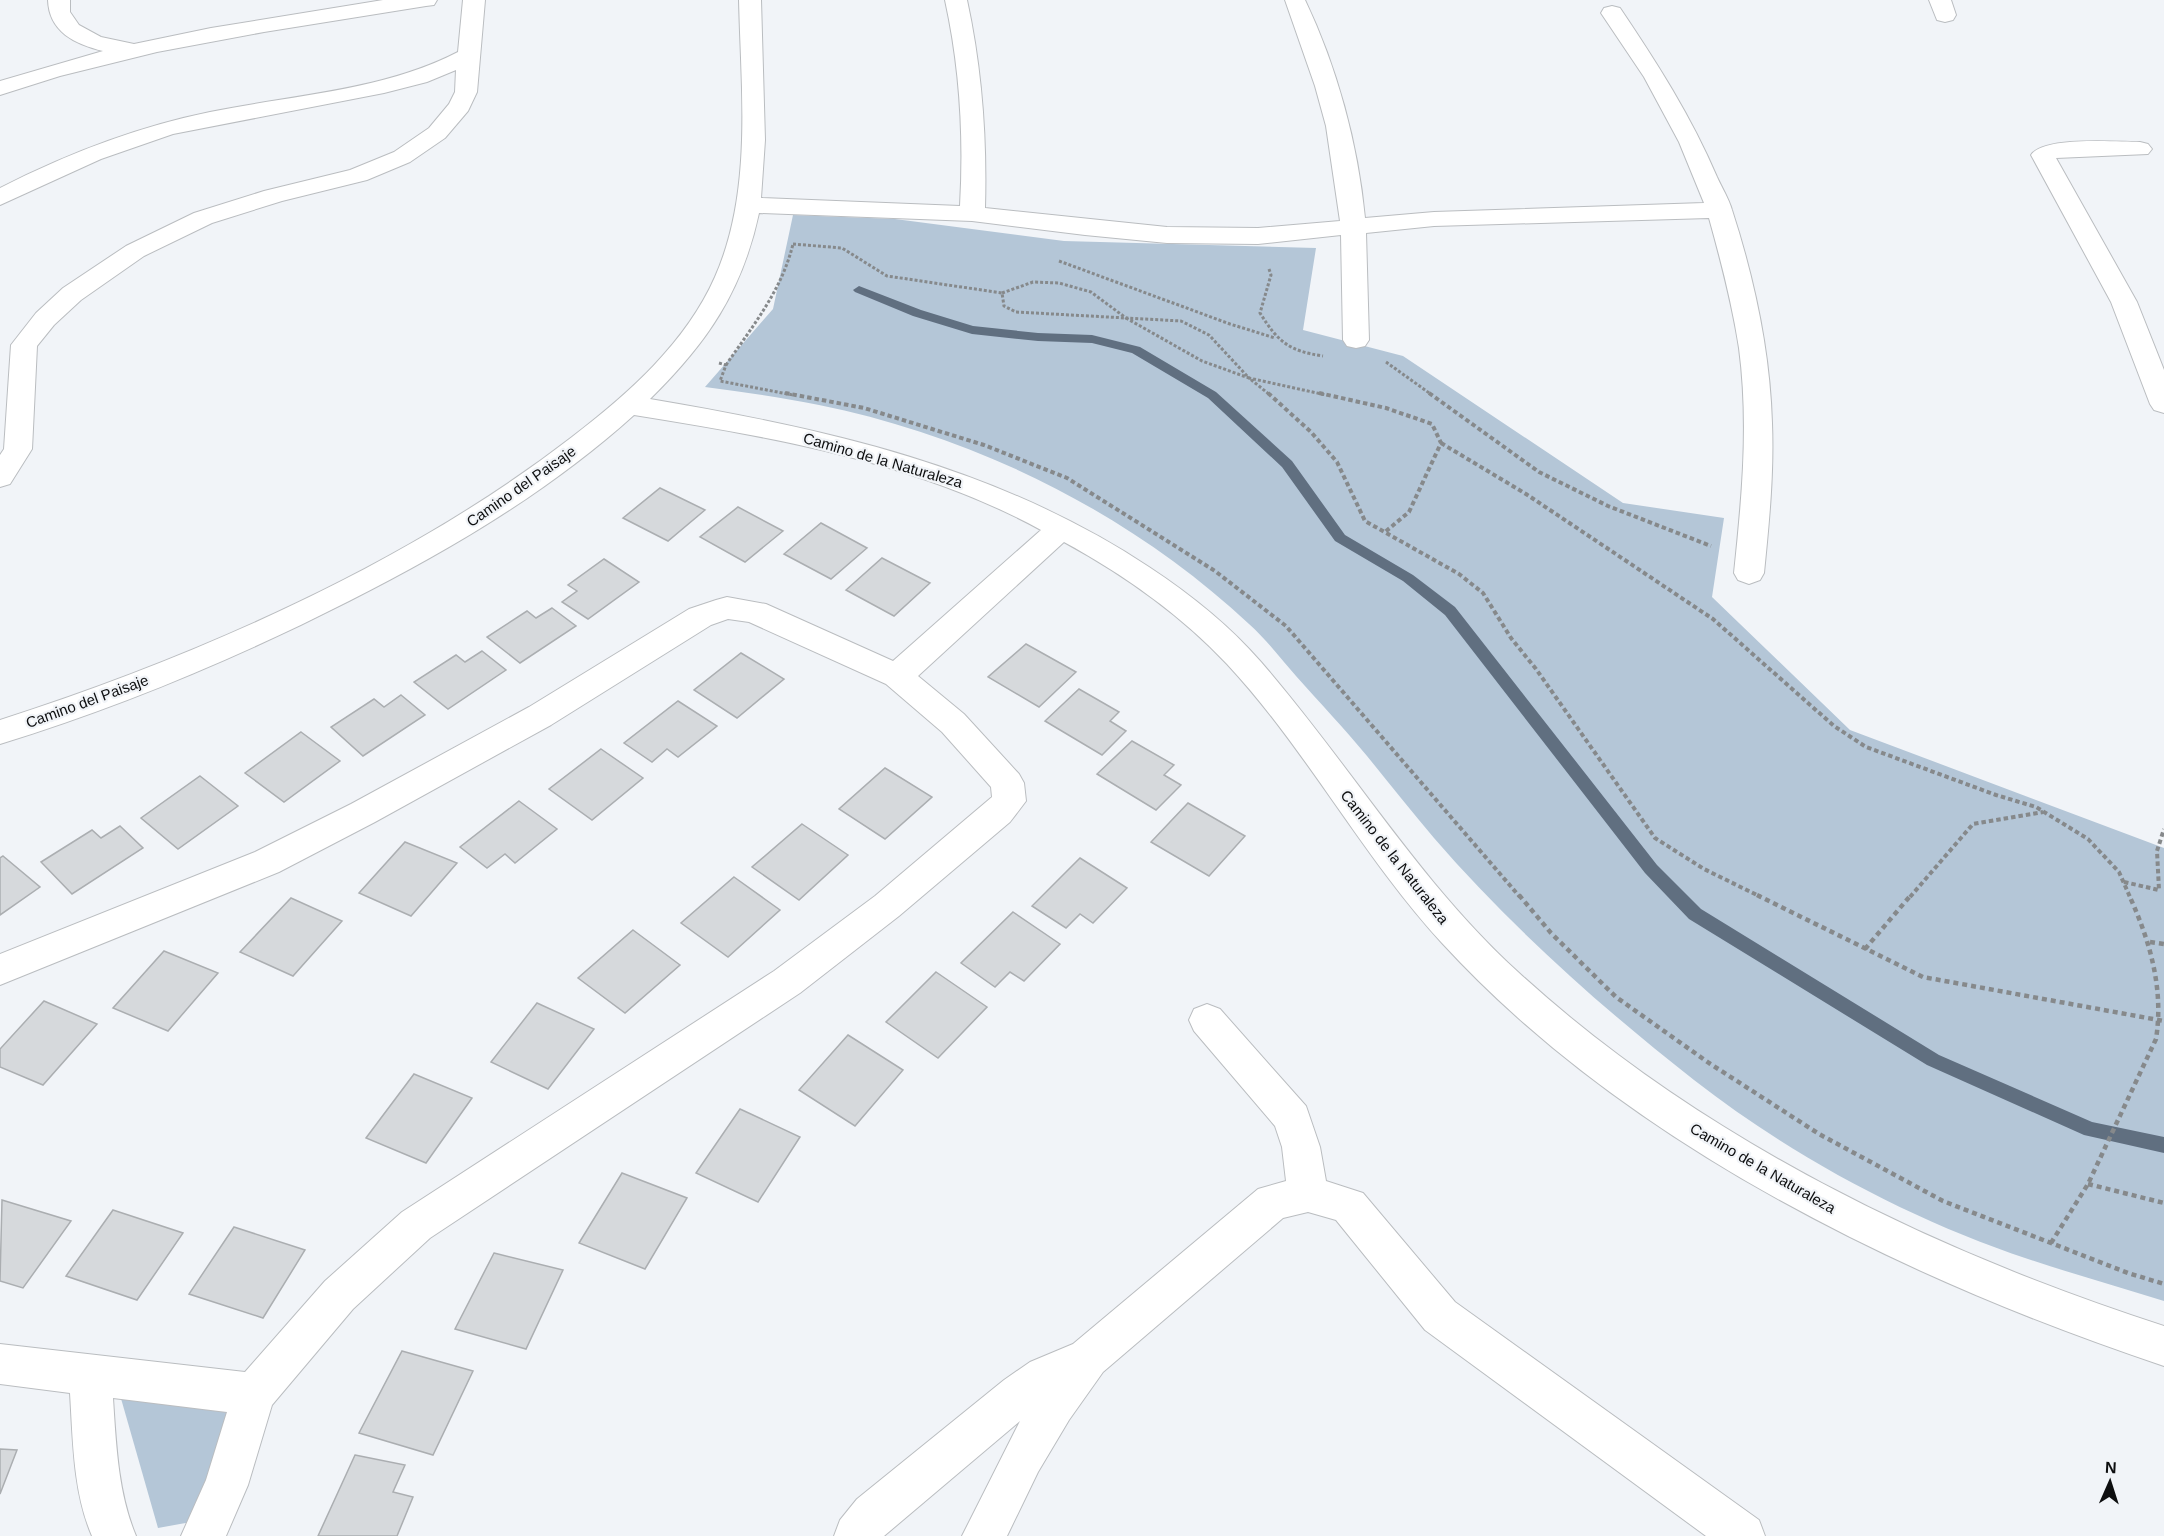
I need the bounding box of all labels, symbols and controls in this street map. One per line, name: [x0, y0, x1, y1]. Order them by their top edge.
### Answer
street label: Camino de la Naturaleza: [801, 429, 965, 491]
street label: Camino del Paisaje: [463, 442, 579, 530]
street label: Camino del Paisaje: [23, 671, 151, 731]
street label: Camino de la Naturaleza: [1337, 787, 1453, 928]
street label: Camino de la Naturaleza: [1687, 1119, 1839, 1217]
north arrow: [2080, 1452, 2140, 1512]
text: N: [2105, 1459, 2117, 1476]

